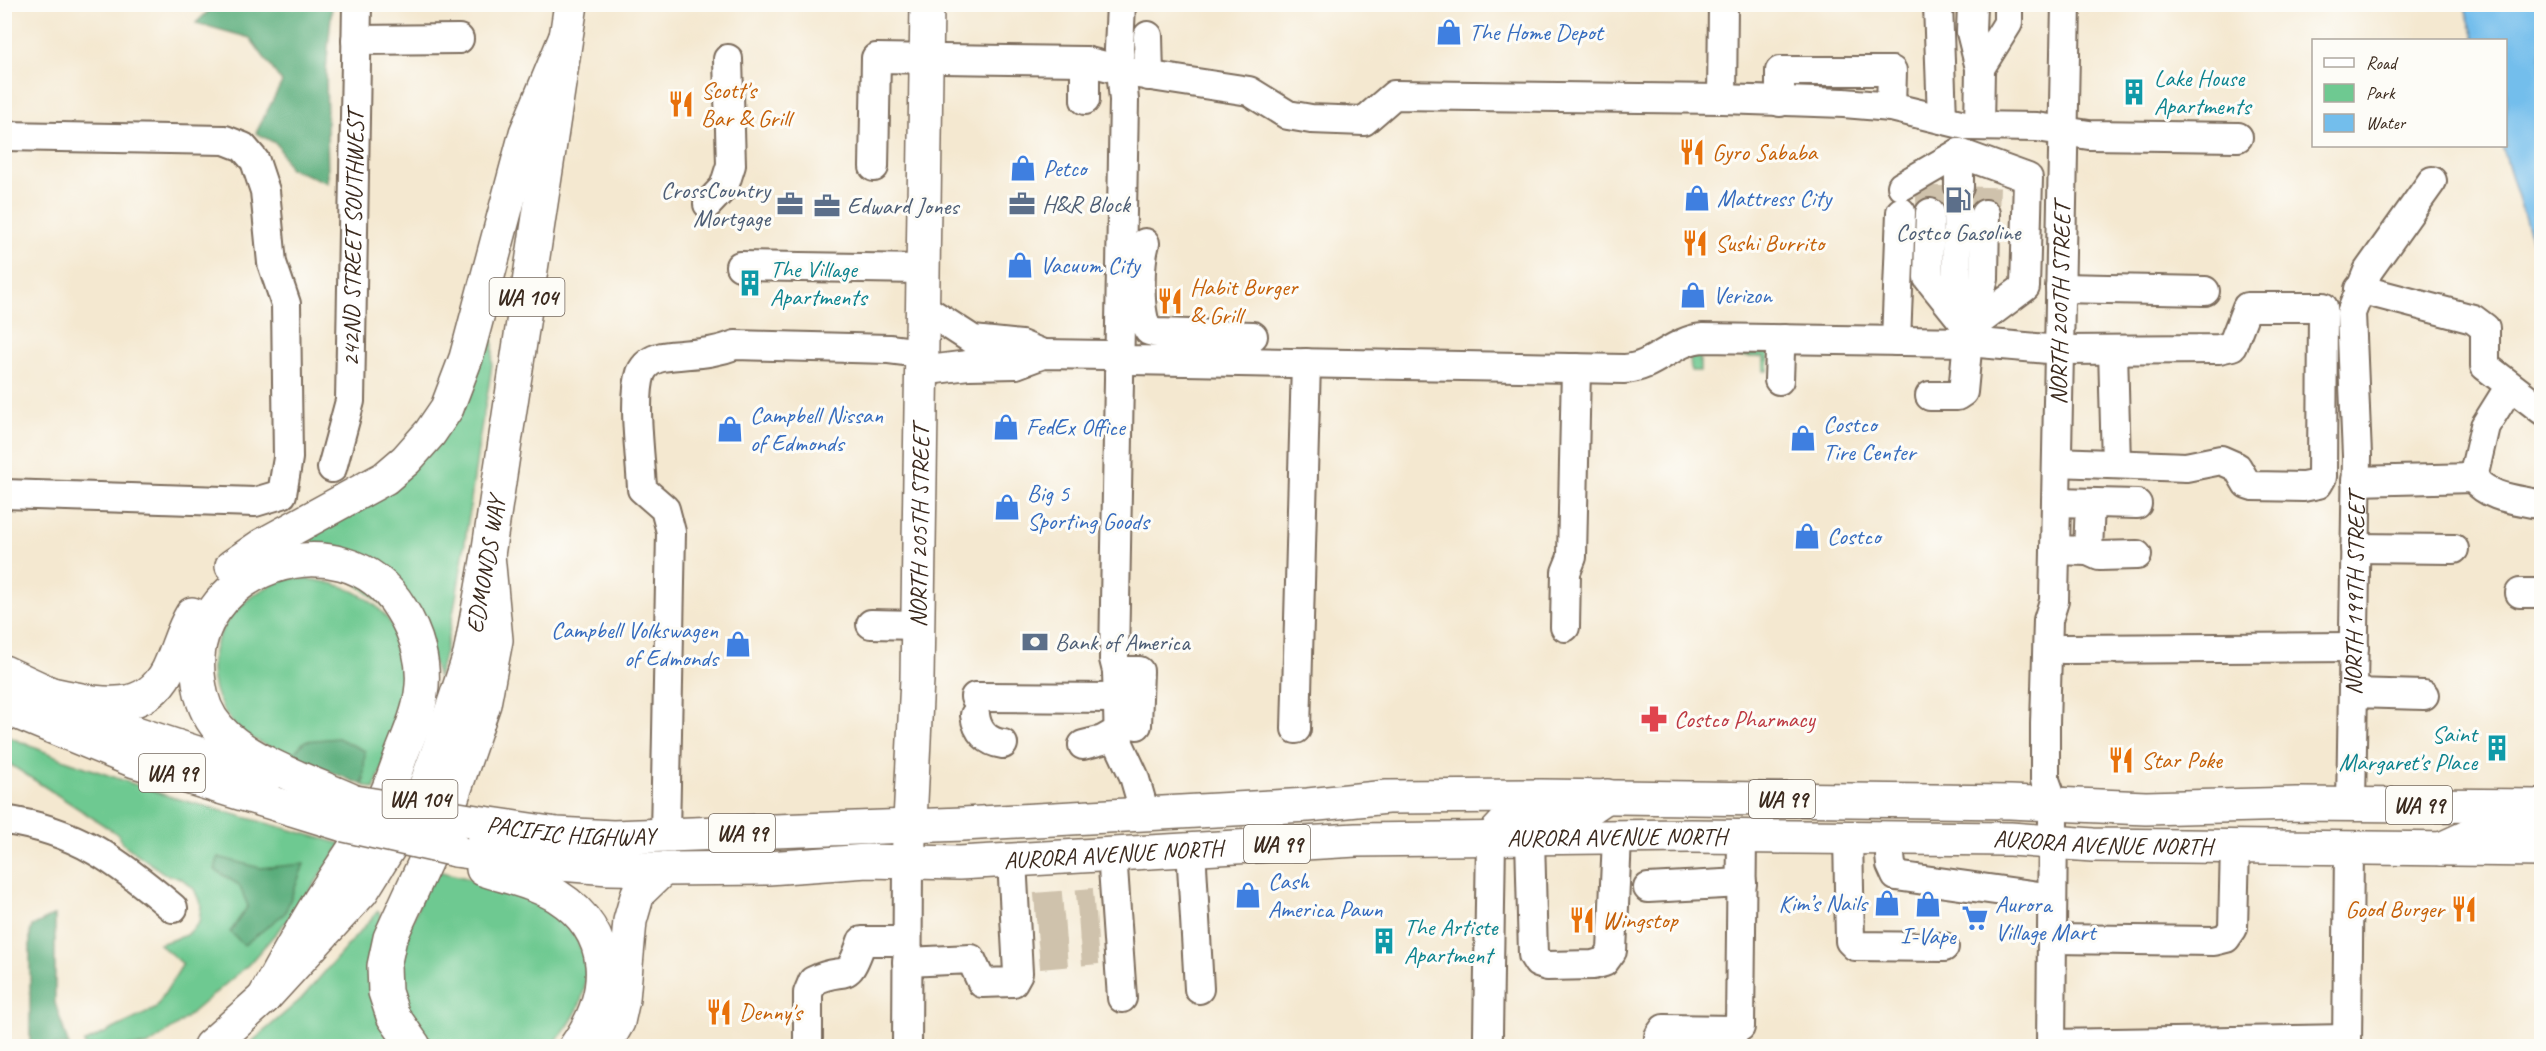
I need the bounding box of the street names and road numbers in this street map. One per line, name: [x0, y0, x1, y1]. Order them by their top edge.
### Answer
street label: 242ND STREET SOUTHWEST: [336, 104, 370, 367]
street label: NORTH 200TH STREET: [2043, 196, 2077, 405]
road number: WA 104: [490, 278, 564, 316]
street label: NORTH 205TH STREET: [903, 419, 936, 628]
street label: NORTH 199TH STREET: [2338, 487, 2371, 695]
street label: EDMONDS WAY: [459, 490, 512, 636]
road number: WA 99: [139, 754, 205, 792]
road number: WA 104: [382, 780, 458, 818]
road number: WA 99: [1749, 780, 1815, 818]
road number: WA 99: [2386, 786, 2452, 824]
street label: PACIFIC HIGHWAY: [485, 809, 659, 852]
road number: WA 99: [709, 814, 775, 852]
street label: AURORA AVENUE NORTH: [1507, 821, 1730, 853]
street label: AURORA AVENUE NORTH: [1993, 824, 2216, 861]
road number: WA 99: [1244, 825, 1310, 863]
street label: AURORA AVENUE NORTH: [1003, 833, 1227, 875]

